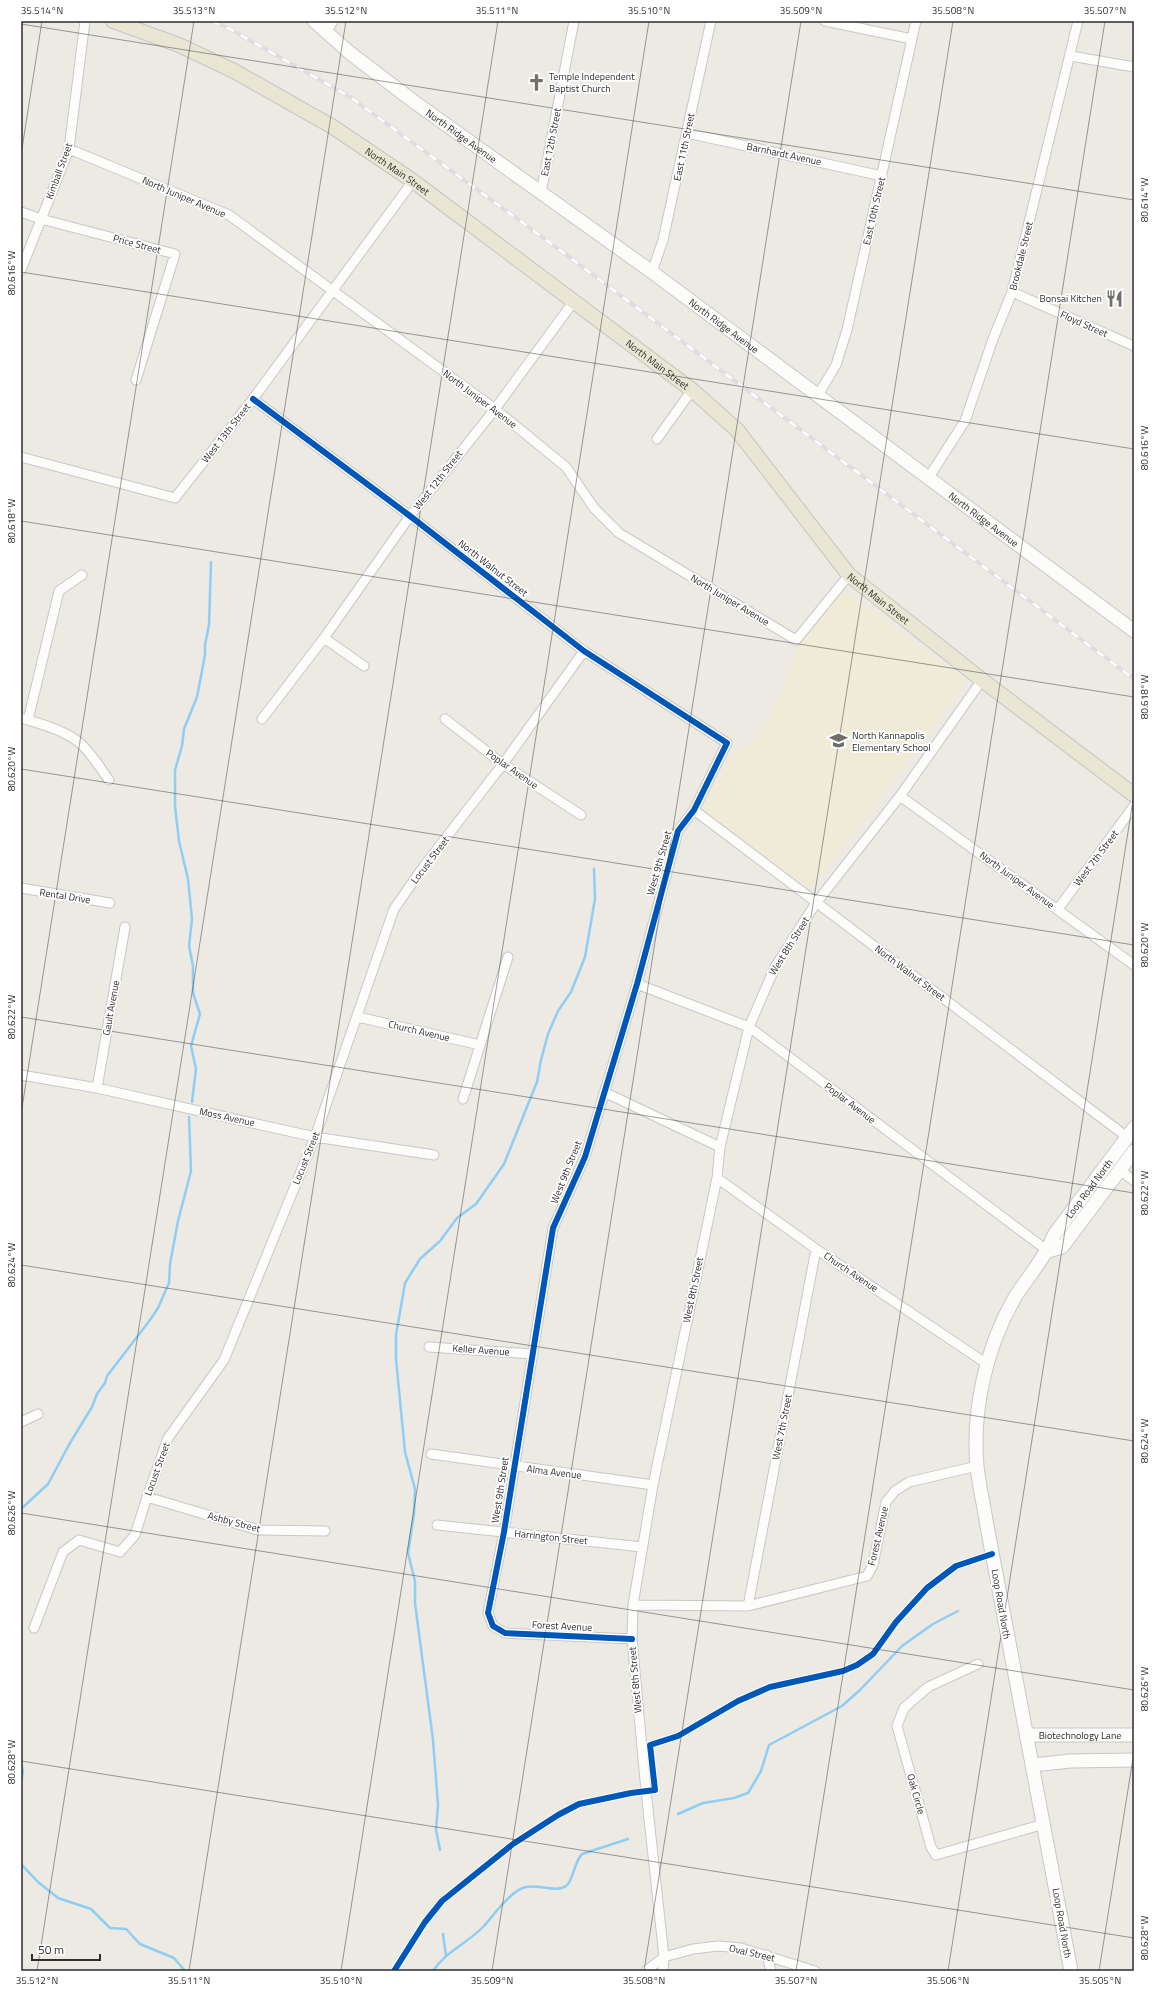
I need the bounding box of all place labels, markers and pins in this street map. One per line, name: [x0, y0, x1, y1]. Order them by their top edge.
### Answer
place label: Temple Independent Baptist Church: [549, 69, 635, 96]
church icon: Temple Independent Baptist Church: [526, 72, 546, 92]
restaurant icon: Bonsai Kitchen: [1105, 288, 1125, 308]
place label: Bonsai Kitchen: [1040, 291, 1102, 306]
place label: North Kannapolis Elementary School: [852, 728, 931, 755]
school or university icon: North Kannapolis Elementary School: [829, 731, 849, 751]

